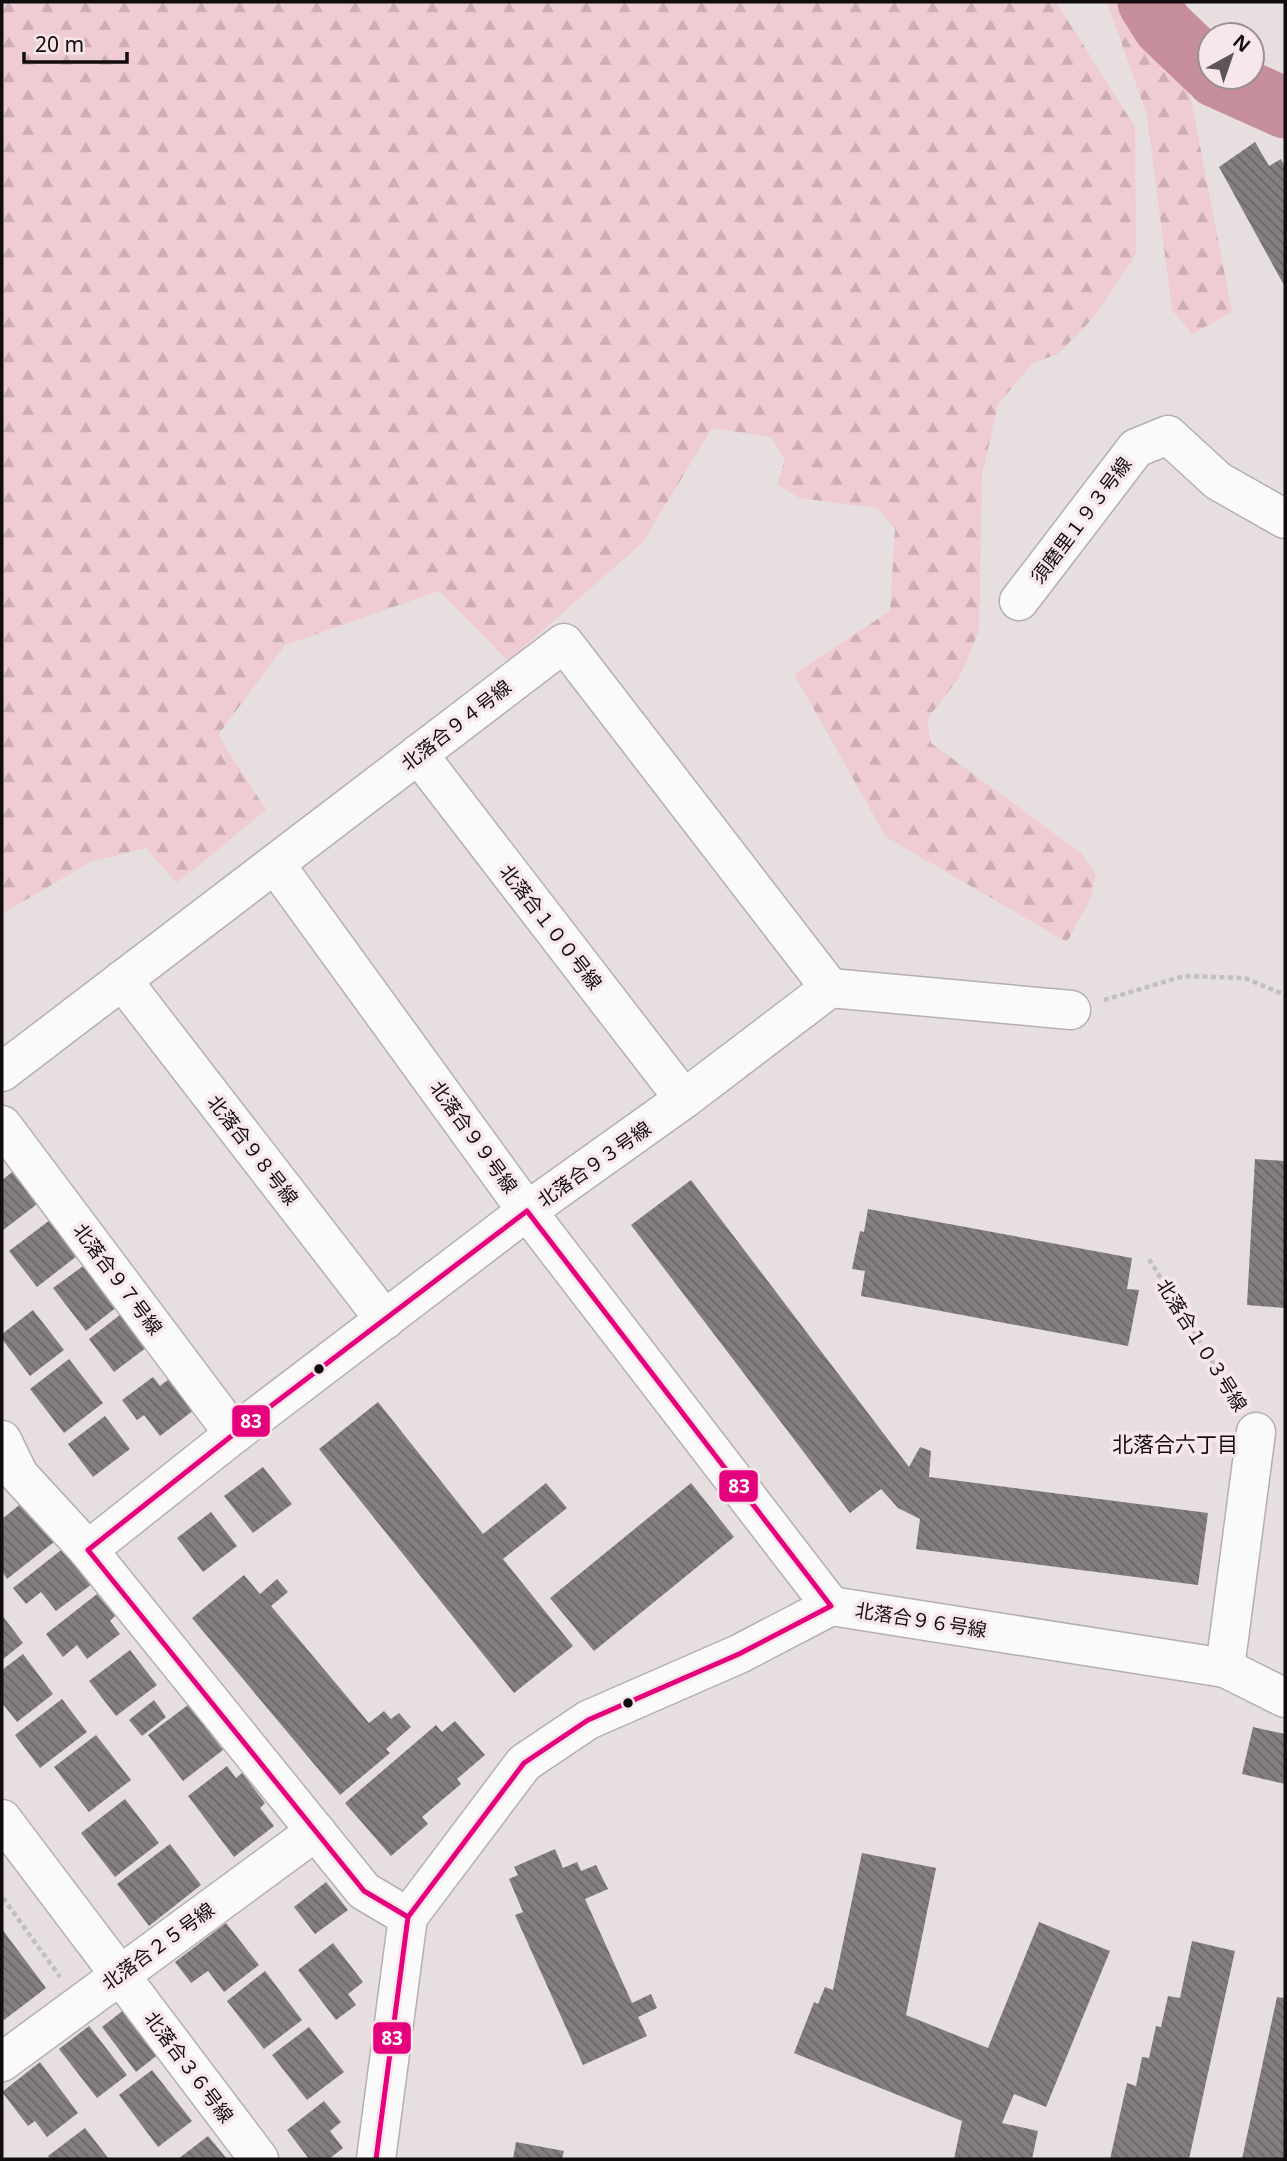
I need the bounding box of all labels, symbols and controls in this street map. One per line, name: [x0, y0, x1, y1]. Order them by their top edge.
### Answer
scale bar: [24, 21, 128, 65]
north arrow: [1196, 21, 1266, 91]
text: N: [1228, 28, 1256, 58]
text: 20 m: [35, 30, 84, 58]
street label: 須磨里１９３号線: [1025, 451, 1137, 589]
street label: 北落合９４号線: [396, 674, 516, 776]
street label: 北落合１００号線: [494, 859, 608, 995]
street label: 北落合９９号線: [424, 1076, 524, 1198]
street label: 北落合９８号線: [202, 1090, 304, 1210]
street label: 北落合９３号線: [532, 1115, 656, 1213]
street label: 北落合９７号線: [68, 1218, 168, 1340]
street label: 北落合１０３号線: [1151, 1274, 1253, 1416]
unlabelled marker: [312, 1362, 326, 1376]
line badge: 83: [231, 1404, 271, 1438]
text: 83: [240, 1408, 262, 1434]
district label: 北落合六丁目: [1112, 1430, 1238, 1458]
line badge: 83: [718, 1469, 759, 1503]
text: 83: [728, 1473, 750, 1499]
street label: 北落合９６号線: [853, 1597, 989, 1643]
unlabelled marker: [621, 1696, 635, 1710]
street label: 北落合２５号線: [97, 1896, 219, 1996]
street label: 北落合３６号線: [139, 2006, 239, 2128]
line badge: 83: [372, 2021, 412, 2055]
text: 83: [381, 2025, 403, 2051]

